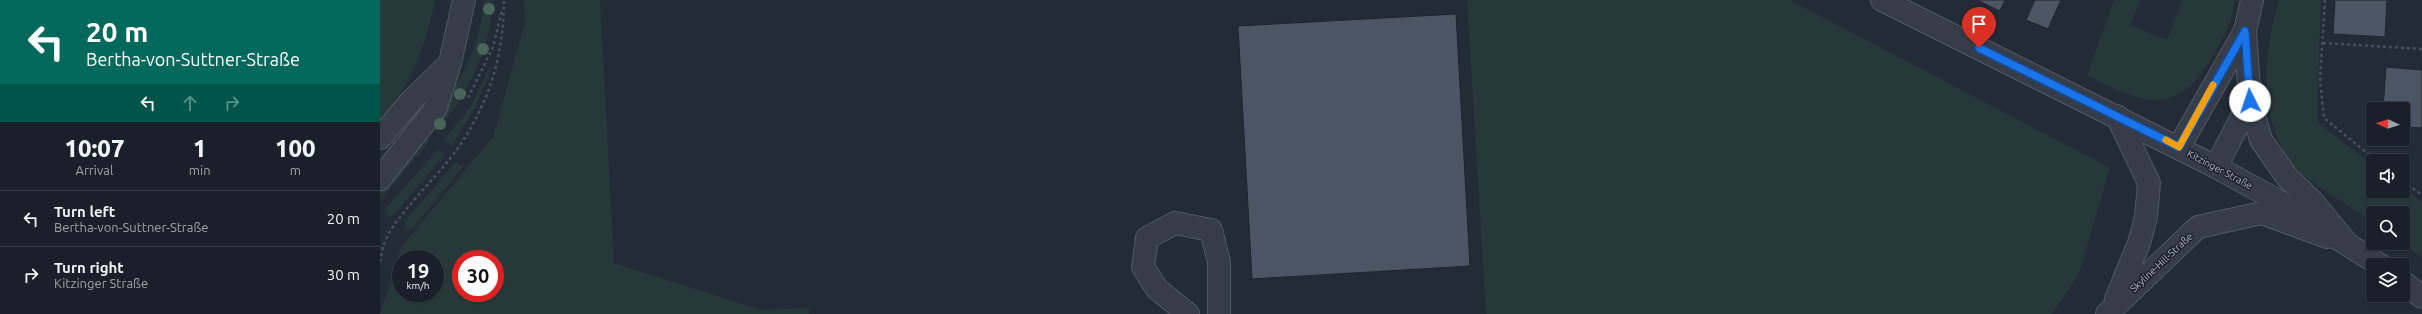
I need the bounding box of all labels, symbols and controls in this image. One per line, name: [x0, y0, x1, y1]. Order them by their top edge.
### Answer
pin: [1962, 7.0, 1996, 48]
icon: arrive: [1968, 13, 1990, 35]
icon: left: [20, 16, 72, 68]
text: 20 m: [86, 16, 148, 47]
text: Bertha-von-Suttner-Straße: [86, 49, 300, 69]
position arrow: [2229, 80, 2271, 122]
icon: left: [137, 92, 159, 114]
icon: ahead: [179, 92, 201, 114]
icon: right: [221, 92, 243, 114]
north arrow: [2366, 102, 2410, 146]
map controls: [2366, 102, 2410, 302]
text: 10:07: [64, 135, 124, 162]
text: 1: [193, 135, 206, 162]
text: 100: [275, 135, 316, 162]
street label: Kitzinger Straße: [2185, 148, 2254, 191]
button: sound: [2366, 154, 2410, 198]
text: Arrival: [75, 163, 113, 177]
text: min: [189, 163, 211, 177]
text: m: [290, 163, 301, 177]
text: Turn left: [54, 203, 115, 220]
button: search: [2366, 206, 2410, 250]
icon: left: [20, 208, 42, 230]
text: 20 m: [327, 210, 360, 227]
text: Bertha-von-Suttner-Straße: [54, 220, 208, 234]
street label: Skyline-Hill-Straße: [2128, 231, 2195, 294]
speed limit sign: 30: [452, 250, 504, 302]
button: layers: [2366, 258, 2410, 302]
text: Turn right: [54, 259, 124, 276]
text: 19: [407, 259, 429, 282]
icon: right: [20, 264, 42, 286]
text: 30 m: [327, 266, 360, 283]
text: Kitzinger Straße: [54, 276, 148, 290]
text: km/h: [406, 280, 430, 291]

